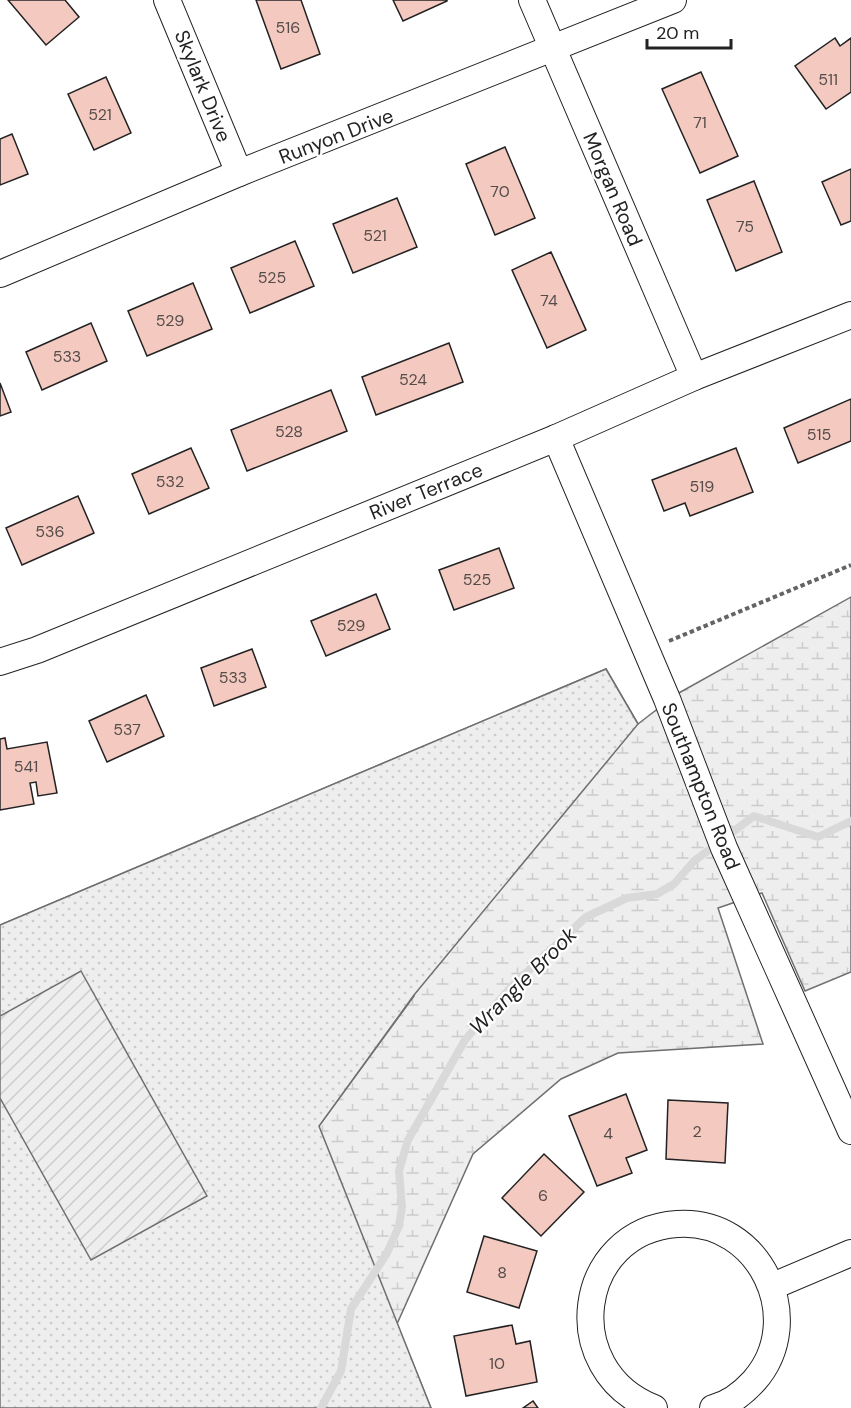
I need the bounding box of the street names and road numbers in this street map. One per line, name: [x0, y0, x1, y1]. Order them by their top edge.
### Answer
street label: Skylark Drive: [169, 26, 237, 146]
street label: Runyon Drive: [275, 102, 397, 170]
street label: Morgan Road: [577, 128, 649, 250]
street label: River Terrace: [365, 456, 487, 526]
street label: Southampton Road: [656, 699, 746, 873]

